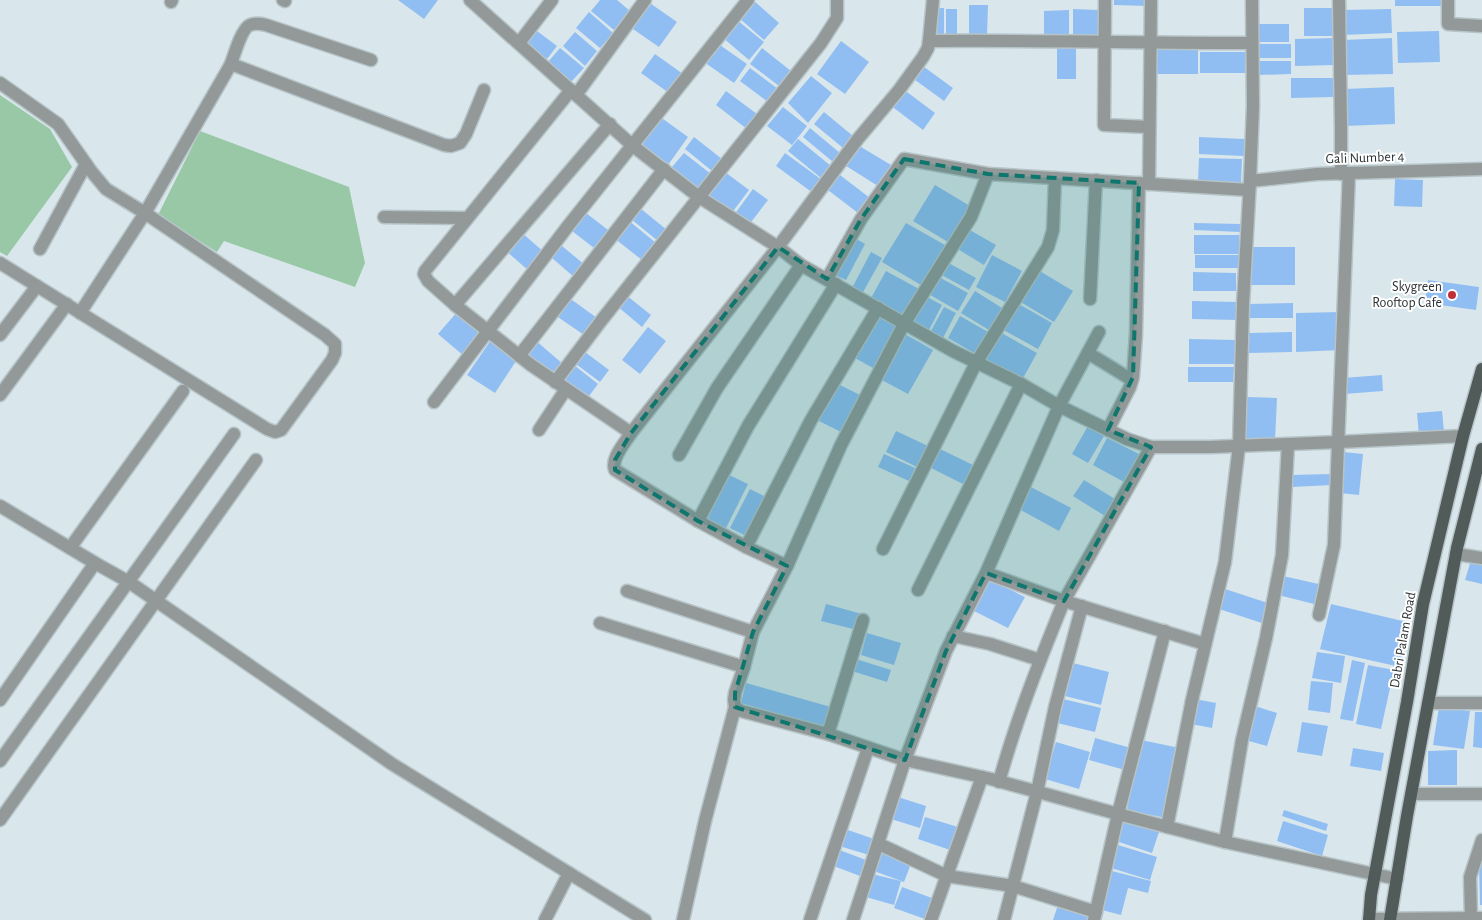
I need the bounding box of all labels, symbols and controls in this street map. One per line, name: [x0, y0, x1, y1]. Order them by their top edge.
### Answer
street label: Gali Number 4: [1325, 150, 1405, 166]
place label: Skygreen Rooftop Cafe: [1372, 280, 1442, 310]
marker: Skygreen Rooftop Cafe: [1446, 289, 1458, 301]
street label: Dabri Palam Road: [1388, 591, 1418, 689]

